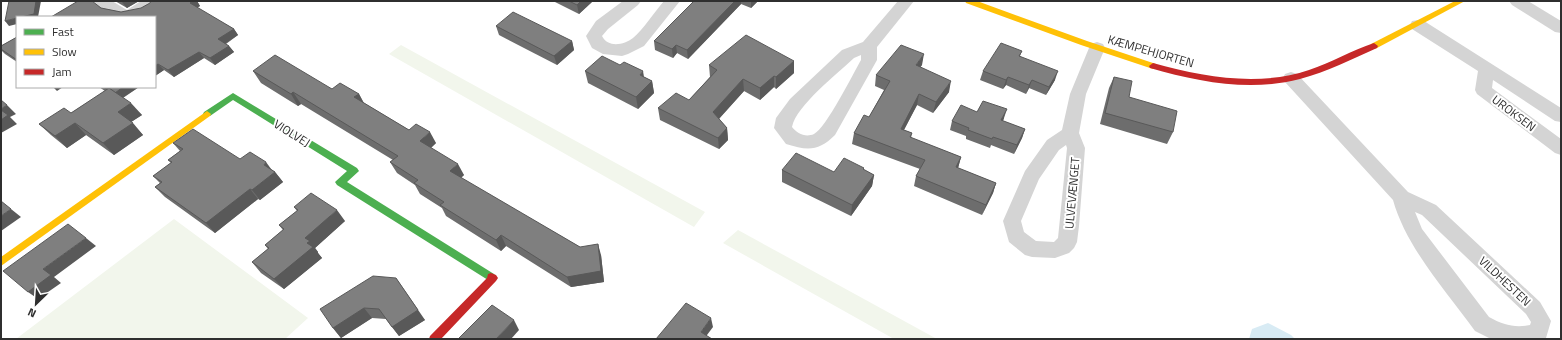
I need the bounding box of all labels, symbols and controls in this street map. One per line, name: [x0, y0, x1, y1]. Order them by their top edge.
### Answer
legend: [16, 16, 156, 88]
text: Fast: [52, 22, 75, 41]
street label: KÆMPEHJORTEN: [1106, 30, 1196, 72]
text: Slow: [52, 42, 77, 61]
text: Jam: [52, 62, 72, 81]
street label: UROKSEN: [1488, 90, 1540, 136]
street label: VIOLVEJ: [270, 114, 314, 152]
street label: ULVEVÆNGET: [1059, 156, 1085, 230]
street label: VILDHESTEN: [1474, 252, 1536, 310]
north arrow: [16, 284, 56, 324]
text: N: [25, 304, 39, 322]

